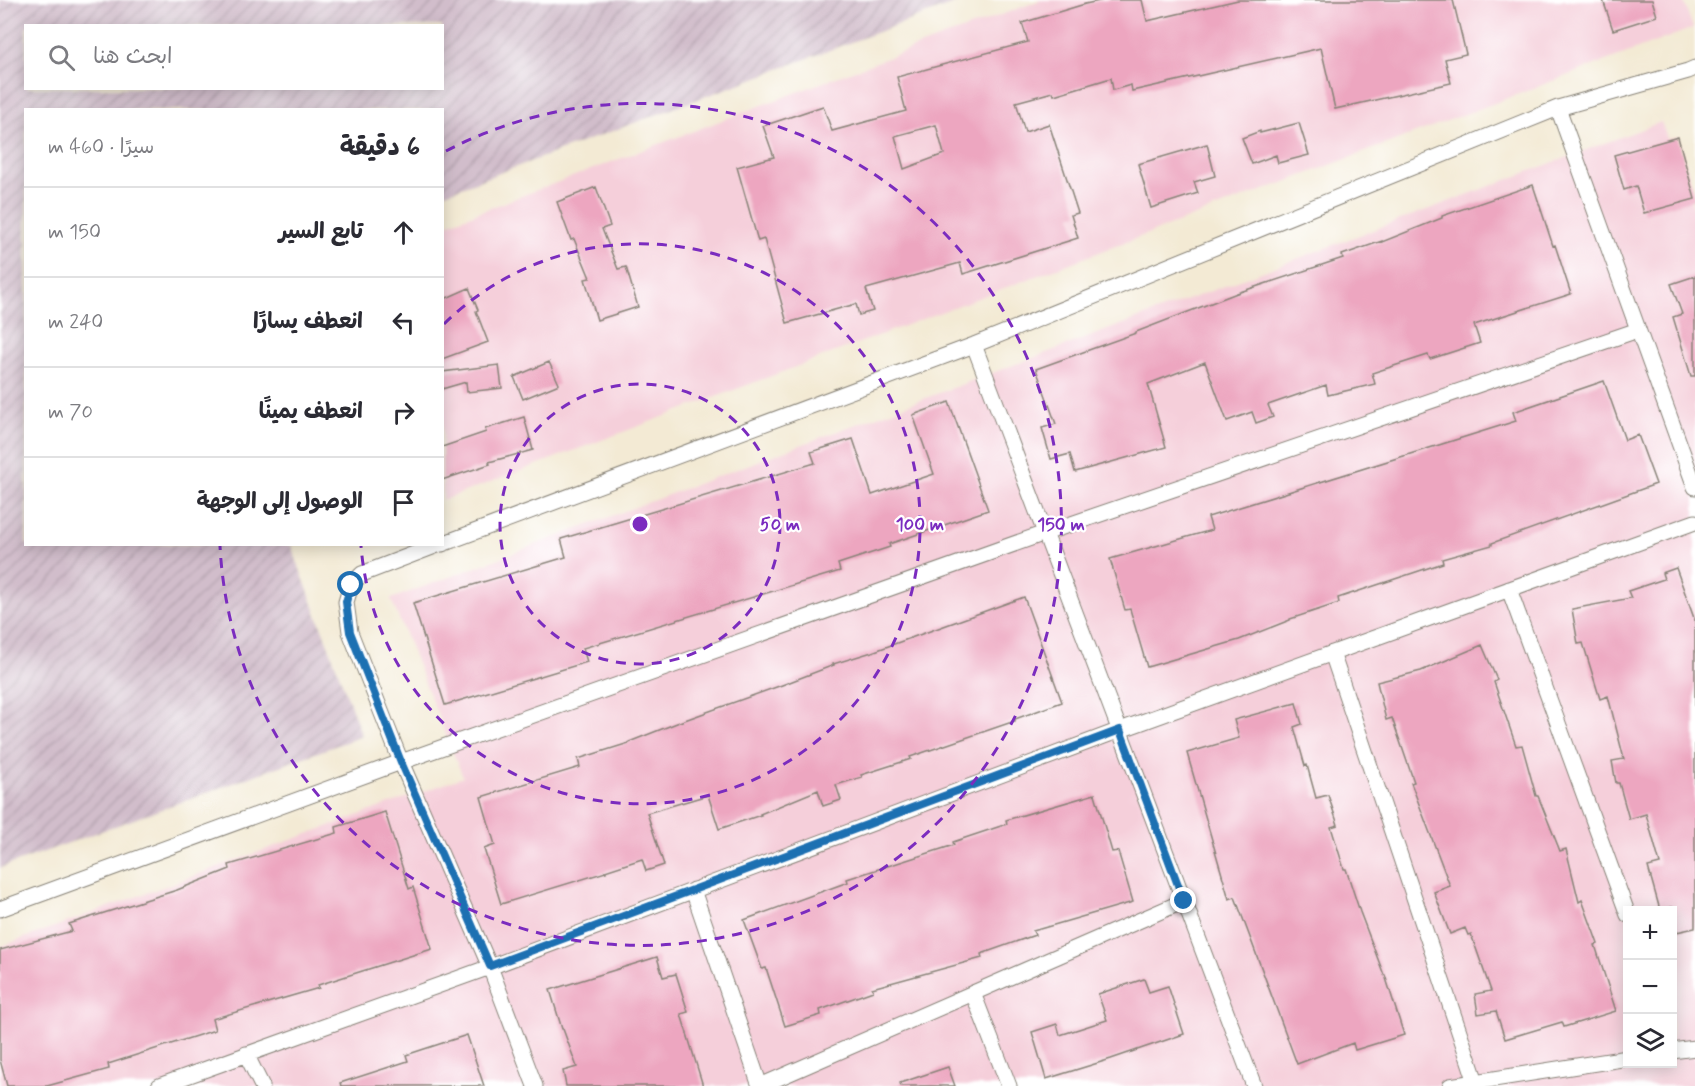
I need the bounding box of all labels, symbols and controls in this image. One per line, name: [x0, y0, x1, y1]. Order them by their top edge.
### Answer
search box: [24, 24, 444, 90]
icon: search: [45, 41, 78, 74]
text: ابحث هنا: [93, 43, 173, 71]
text: 6 دقيقة: [340, 131, 420, 165]
text: سيرًا · 460 m: [48, 134, 154, 161]
icon: ahead: [387, 216, 420, 249]
text: تابع السير: [279, 218, 363, 246]
text: 150 m: [48, 219, 101, 246]
icon: left: [387, 306, 420, 339]
text: انعطف يسارًا: [253, 308, 363, 336]
text: 240 m: [48, 309, 103, 336]
icon: right: [387, 396, 420, 429]
text: انعطف يمينًا: [259, 398, 363, 426]
text: 70 m: [48, 399, 93, 426]
icon: arrive: [387, 486, 420, 519]
text: الوصول إلى الوجهة: [196, 488, 363, 516]
text: 50 m: [760, 513, 800, 537]
text: 100 m: [896, 513, 944, 537]
text: 150 m: [1037, 513, 1085, 537]
centre of rings: [630, 514, 650, 534]
route start: [337, 571, 363, 597]
route end: [1170, 887, 1196, 913]
map controls: [1623, 906, 1677, 1068]
button: +: [1623, 906, 1677, 960]
button: −: [1623, 960, 1677, 1014]
button: layers: [1623, 1014, 1677, 1068]

